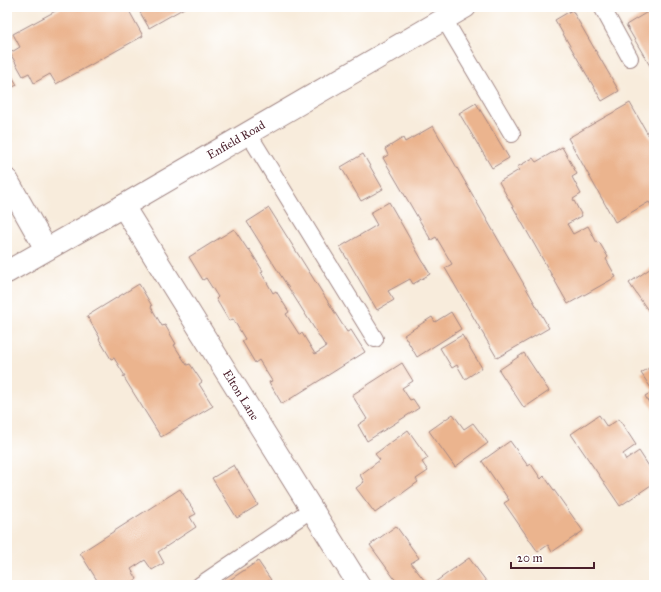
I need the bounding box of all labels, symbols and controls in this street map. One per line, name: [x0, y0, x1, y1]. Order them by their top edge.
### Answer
street label: Enfield Road: [205, 118, 267, 162]
street label: Elton Lane: [220, 367, 262, 423]
scale bar: [511, 544, 594, 570]
text: 20 m: [517, 551, 543, 565]

